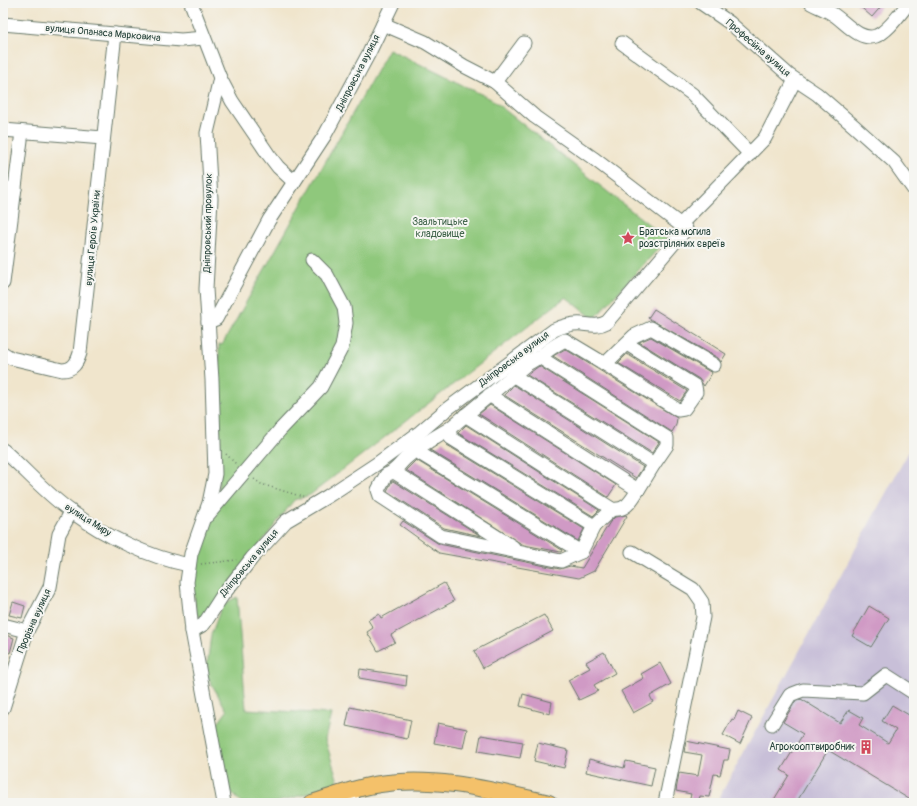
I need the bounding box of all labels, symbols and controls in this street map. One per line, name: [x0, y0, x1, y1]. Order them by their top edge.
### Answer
street label: Професійна вулиця: [723, 17, 793, 79]
street label: вулиця Опанаса Марковича: [45, 22, 162, 44]
street label: Дніпровська вулиця: [333, 32, 383, 114]
street label: Дніпровський провулок: [201, 173, 215, 274]
street label: вулиця Героїв України: [83, 189, 103, 286]
park label: Заальтицьке кладовище: [412, 216, 468, 240]
place label: Братська могила розстріляних євреїв: [639, 226, 725, 250]
place icon: Братська могила розстріляних євреїв: [620, 230, 636, 246]
street label: Дніпровська вулиця: [476, 329, 552, 390]
street label: вулиця Миру: [62, 501, 114, 539]
street label: Дніпровська вулиця: [217, 527, 281, 600]
street label: Прорізна вулиця: [14, 587, 54, 655]
building icon: Агрокооптвиробник: [858, 739, 874, 755]
place label: Агрокооптвиробник: [769, 741, 855, 753]

